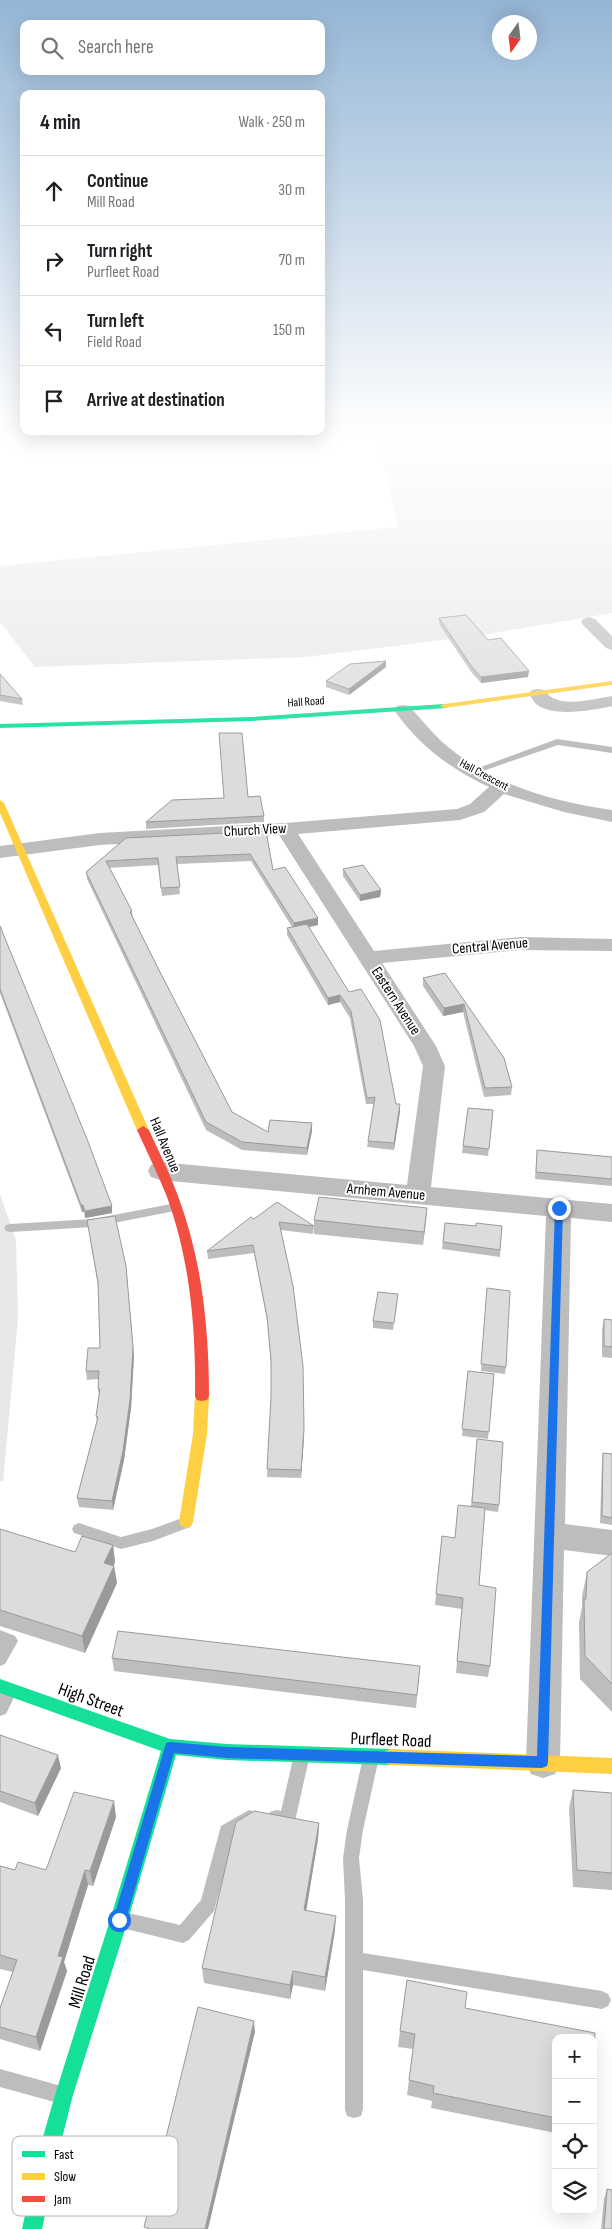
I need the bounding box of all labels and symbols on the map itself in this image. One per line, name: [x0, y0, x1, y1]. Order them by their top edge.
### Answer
north arrow: [492, 15, 537, 60]
street label: Hall Road: [287, 693, 325, 711]
street label: Hall Crescent: [457, 756, 512, 794]
street label: Church View: [223, 819, 287, 841]
street label: Central Avenue: [451, 933, 529, 959]
street label: Eastern Avenue: [367, 963, 425, 1039]
street label: Hall Avenue: [145, 1115, 185, 1175]
street label: Arnhem Avenue: [345, 1179, 426, 1205]
route end: [548, 1197, 571, 1220]
street label: High Street: [55, 1678, 127, 1722]
street label: Purfleet Road: [350, 1728, 432, 1752]
route start: [108, 1909, 131, 1932]
street label: Mill Road: [64, 1953, 100, 2011]
legend: [12, 2136, 178, 2216]
text: Fast: [54, 2146, 74, 2163]
text: Slow: [54, 2168, 76, 2185]
text: Jam: [53, 2191, 71, 2208]

